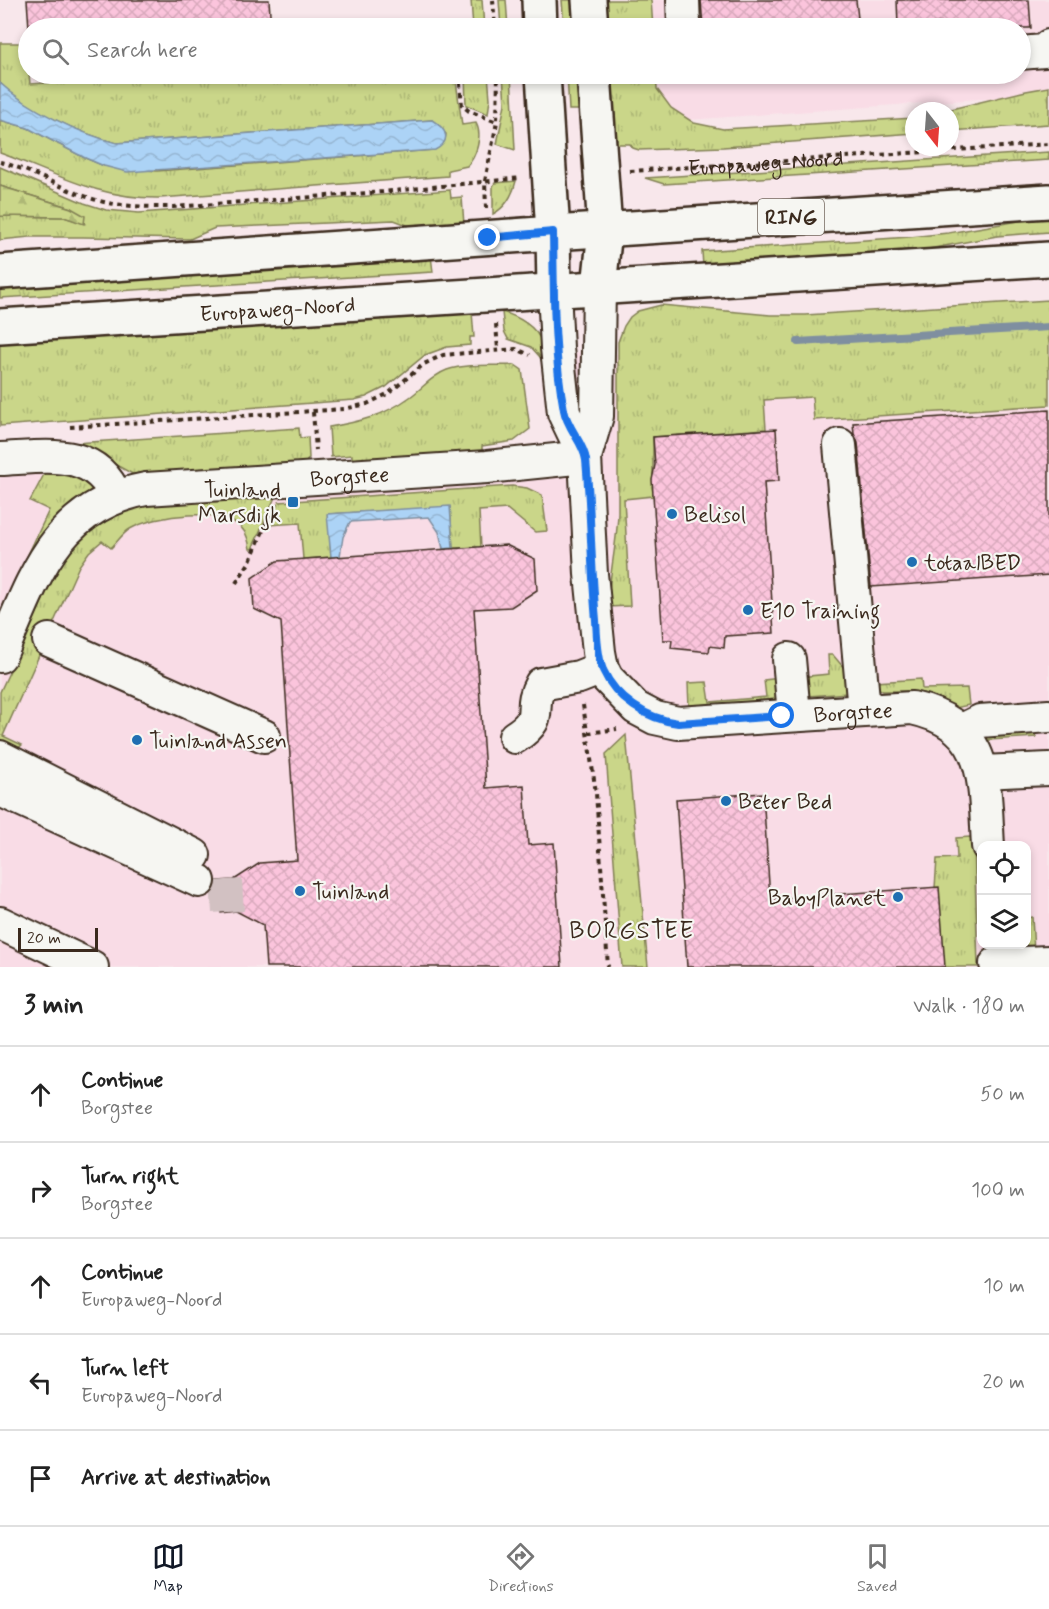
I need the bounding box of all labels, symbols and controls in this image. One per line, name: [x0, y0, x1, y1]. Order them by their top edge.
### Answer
search box: [18, 18, 1031, 84]
icon: search: [39, 35, 72, 68]
text: Search here: [87, 37, 198, 65]
north arrow: [905, 102, 959, 156]
street label: Europaweg-Noord: [687, 145, 844, 183]
road number: RING: [758, 199, 824, 235]
route end: [474, 224, 500, 250]
street label: Europaweg-Noord: [199, 291, 356, 329]
street label: Borgstee: [309, 461, 390, 495]
place label: Tuinland Marsdijk: [198, 477, 281, 531]
marker: Tuinland Marsdijk: [286, 495, 300, 509]
place label: Belisol: [684, 502, 746, 530]
marker: Belisol: [665, 507, 679, 521]
place label: totaalBED: [923, 550, 1021, 578]
marker: totaalBED: [905, 555, 919, 569]
place label: E10 Training: [760, 598, 880, 629]
marker: E10 Training: [741, 603, 755, 617]
street label: Borgstee: [813, 697, 894, 731]
route start: [768, 702, 794, 728]
place label: Tuinland Assen: [149, 728, 287, 756]
marker: Tuinland Assen: [130, 733, 144, 747]
place label: Beter Bed: [738, 789, 832, 817]
marker: Beter Bed: [719, 794, 733, 808]
map controls: [977, 841, 1031, 949]
button: locate: [977, 841, 1031, 895]
place label: Tuinland: [312, 879, 389, 907]
marker: Tuinland: [293, 884, 307, 898]
place label: BabyPlanet: [768, 885, 886, 913]
marker: BabyPlanet: [891, 890, 905, 904]
button: layers: [977, 895, 1031, 949]
district label: BORGSTEE: [569, 916, 695, 947]
scale bar: [18, 925, 98, 953]
text: 20 m: [27, 928, 61, 949]
text: 3 min: [24, 989, 84, 1023]
text: Walk · 180 m: [913, 993, 1025, 1020]
text: Continue: [81, 1067, 163, 1095]
icon: ahead: [24, 1078, 57, 1111]
text: 50 m: [980, 1081, 1025, 1108]
text: Borgstee: [81, 1095, 153, 1122]
text: Turn right: [81, 1163, 179, 1191]
icon: right: [24, 1174, 57, 1207]
text: 100 m: [971, 1177, 1025, 1204]
text: Borgstee: [81, 1191, 153, 1218]
text: Continue: [81, 1259, 163, 1287]
icon: ahead: [24, 1270, 57, 1303]
text: 10 m: [983, 1273, 1025, 1300]
text: Europaweg-Noord: [81, 1287, 222, 1314]
text: Turn left: [81, 1355, 169, 1383]
icon: left: [24, 1366, 57, 1399]
text: 20 m: [982, 1369, 1025, 1396]
text: Europaweg-Noord: [81, 1383, 222, 1410]
icon: arrive: [24, 1462, 57, 1495]
text: Arrive at destination: [81, 1464, 271, 1492]
tab: Map: [152, 1540, 185, 1597]
tab: Directions: [488, 1540, 554, 1597]
tab: Saved: [857, 1540, 897, 1597]

